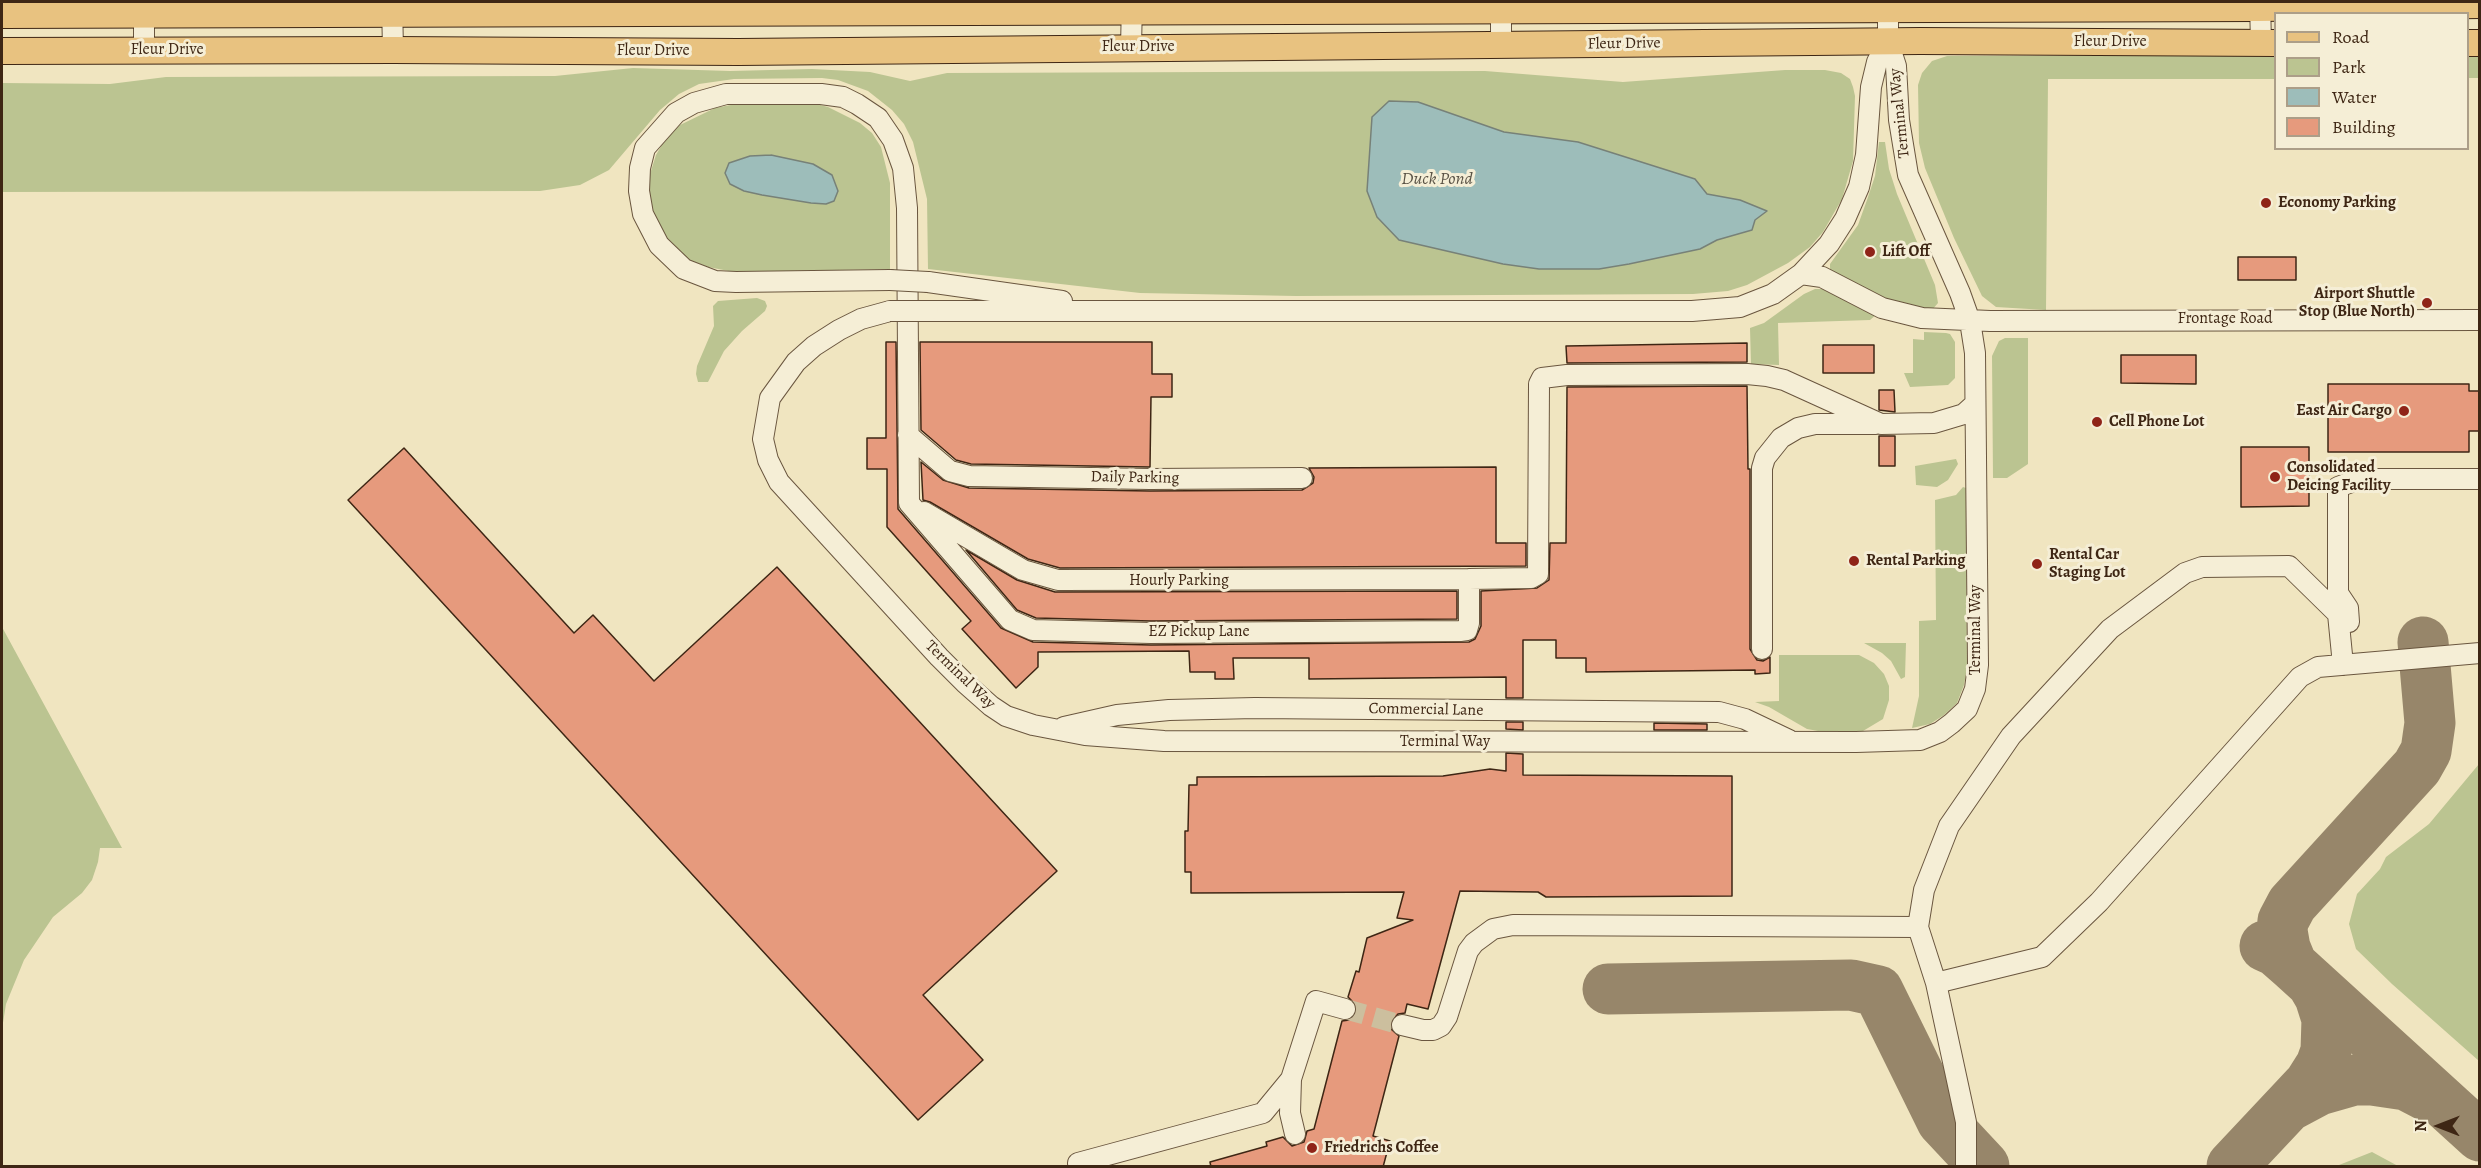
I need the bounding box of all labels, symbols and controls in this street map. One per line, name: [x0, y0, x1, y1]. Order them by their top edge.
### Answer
legend: [2274, 12, 2469, 150]
text: Road: [2332, 25, 2369, 49]
street label: Fleur Drive: [2073, 32, 2147, 52]
street label: Fleur Drive: [1587, 34, 1661, 54]
street label: Fleur Drive: [1101, 37, 1175, 57]
street label: Fleur Drive: [130, 40, 204, 60]
street label: Fleur Drive: [616, 41, 690, 61]
text: Park: [2332, 55, 2366, 79]
street label: Terminal Way: [1886, 67, 1914, 159]
text: Water: [2332, 85, 2377, 109]
text: Building: [2332, 115, 2396, 139]
water label: Duck Pond: [1401, 169, 1473, 191]
place label: Economy Parking: [2278, 193, 2396, 213]
marker: Economy Parking: [2259, 196, 2273, 210]
place label: Lift Off: [1882, 242, 1930, 262]
marker: Lift Off: [1863, 245, 1877, 259]
place label: Airport Shuttle Stop (Blue North): [2299, 284, 2415, 322]
marker: Airport Shuttle Stop (Blue North): [2420, 296, 2434, 310]
street label: Frontage Road: [2178, 309, 2272, 329]
place label: East Air Cargo: [2296, 401, 2392, 421]
marker: East Air Cargo: [2397, 404, 2411, 418]
place label: Cell Phone Lot: [2109, 412, 2205, 432]
marker: Cell Phone Lot: [2090, 415, 2104, 429]
place label: Consolidated Deicing Facility: [2287, 458, 2390, 496]
street label: Daily Parking: [1090, 468, 1180, 488]
marker: Consolidated Deicing Facility: [2268, 470, 2282, 484]
place label: Rental Car Staging Lot: [2049, 545, 2125, 583]
place label: Rental Parking: [1866, 551, 1965, 571]
marker: Rental Parking: [1847, 554, 1861, 568]
marker: Rental Car Staging Lot: [2030, 557, 2044, 571]
street label: Hourly Parking: [1129, 571, 1229, 591]
street label: Terminal Way: [1966, 585, 1986, 675]
street label: EZ Pickup Lane: [1148, 622, 1250, 642]
street label: Terminal Way: [921, 637, 999, 713]
street label: Commercial Lane: [1368, 699, 1484, 721]
street label: Terminal Way: [1400, 732, 1490, 752]
north arrow: [2409, 1096, 2469, 1156]
text: N: [2410, 1120, 2432, 1132]
place label: Friedrichs Coffee: [1324, 1138, 1439, 1158]
marker: Friedrichs Coffee: [1305, 1141, 1319, 1155]

